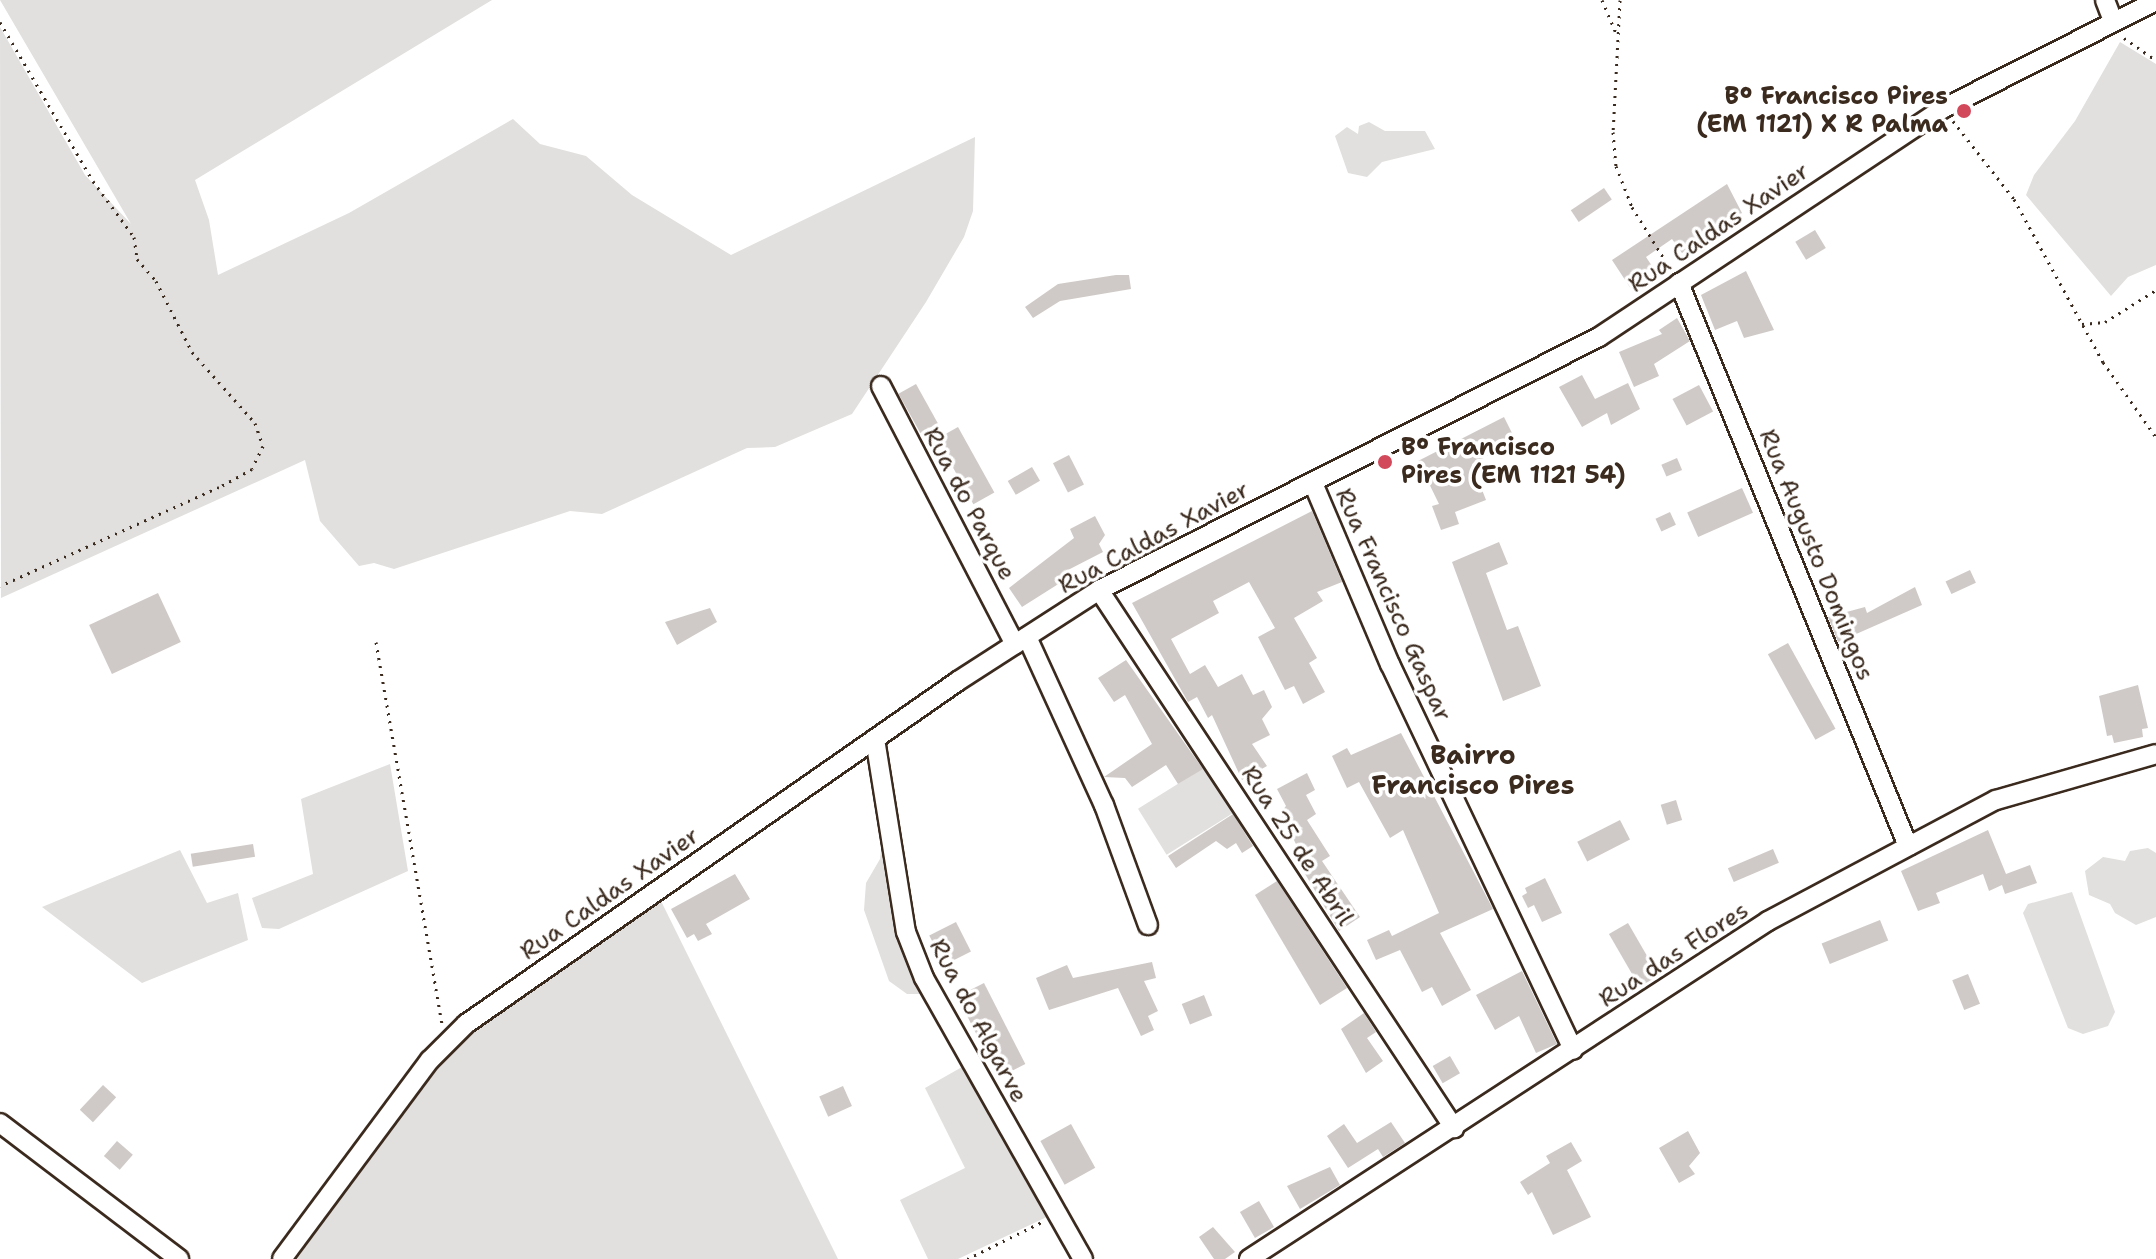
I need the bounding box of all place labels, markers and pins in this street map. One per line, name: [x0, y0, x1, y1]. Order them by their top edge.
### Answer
place label: Bº Francisco Pires (EM 1121) X R Palma: [1696, 83, 1948, 139]
marker: Bº Francisco Pires (EM 1121) X R Palma: [1955, 102, 1973, 120]
place label: Bº Francisco Pires (EM 1121 54): [1401, 434, 1626, 490]
marker: Bº Francisco Pires (EM 1121 54): [1376, 453, 1394, 471]

